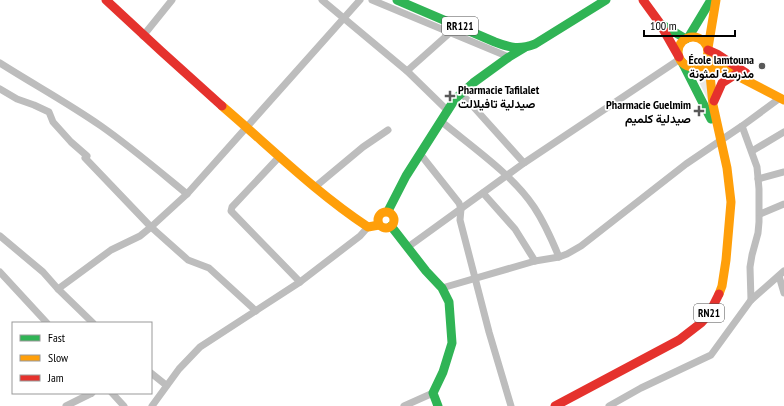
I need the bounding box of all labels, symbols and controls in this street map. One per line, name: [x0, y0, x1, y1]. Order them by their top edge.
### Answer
scale bar: [644, 12, 735, 38]
road number: RR121: [442, 17, 478, 35]
text: 100 m: [650, 18, 677, 33]
place label: École lamtouna مدرسة لمثونة: [689, 52, 754, 82]
marker: École lamtouna مدرسة لمثونة: [757, 61, 767, 71]
place label: Pharmacie Tafilalet صيدلية تافيلالت: [458, 82, 540, 111]
marker: Pharmacie Tafilalet صيدلية تافيلالت: [445, 91, 455, 101]
place label: Pharmacie Guelmim صيدلية كلميم: [606, 97, 691, 127]
marker: Pharmacie Guelmim صيدلية كلميم: [694, 106, 704, 116]
road number: RN21: [694, 304, 724, 322]
legend: [12, 322, 152, 394]
text: Fast: [48, 330, 66, 345]
text: Slow: [48, 350, 69, 365]
text: Jam: [47, 370, 64, 385]

